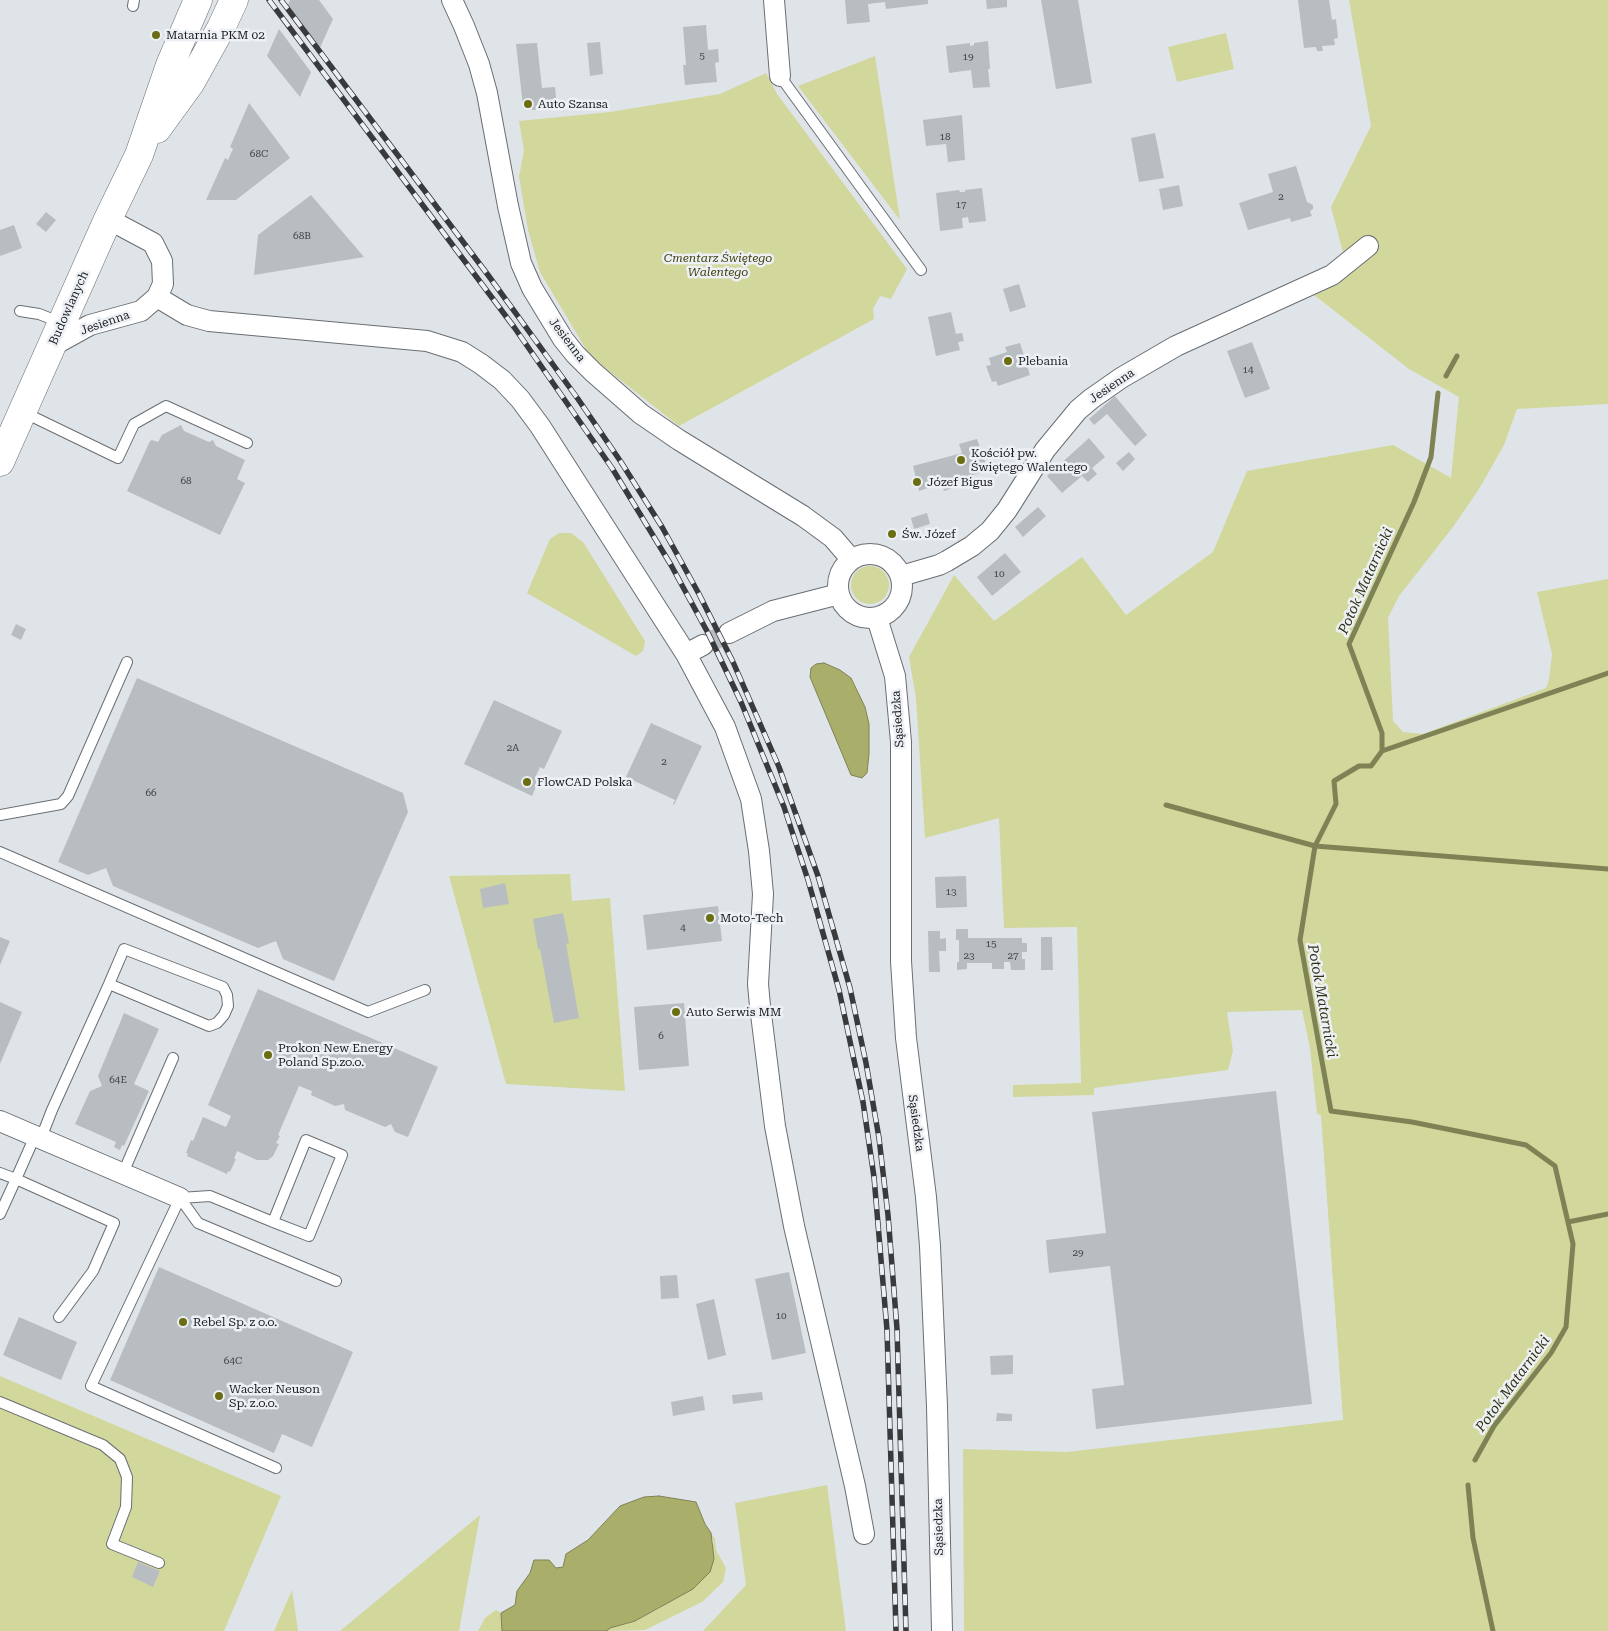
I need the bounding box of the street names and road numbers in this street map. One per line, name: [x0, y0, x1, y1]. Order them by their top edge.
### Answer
street label: Budowlanych: [46, 269, 92, 347]
street label: Jesienna: [78, 308, 132, 338]
street label: Jesienna: [546, 315, 588, 365]
street label: Jesienna: [1087, 366, 1137, 406]
street label: Sąsiedzka: [889, 690, 907, 748]
street label: Sąsiedzka: [905, 1094, 927, 1152]
street label: Sąsiedzka: [931, 1498, 947, 1556]

